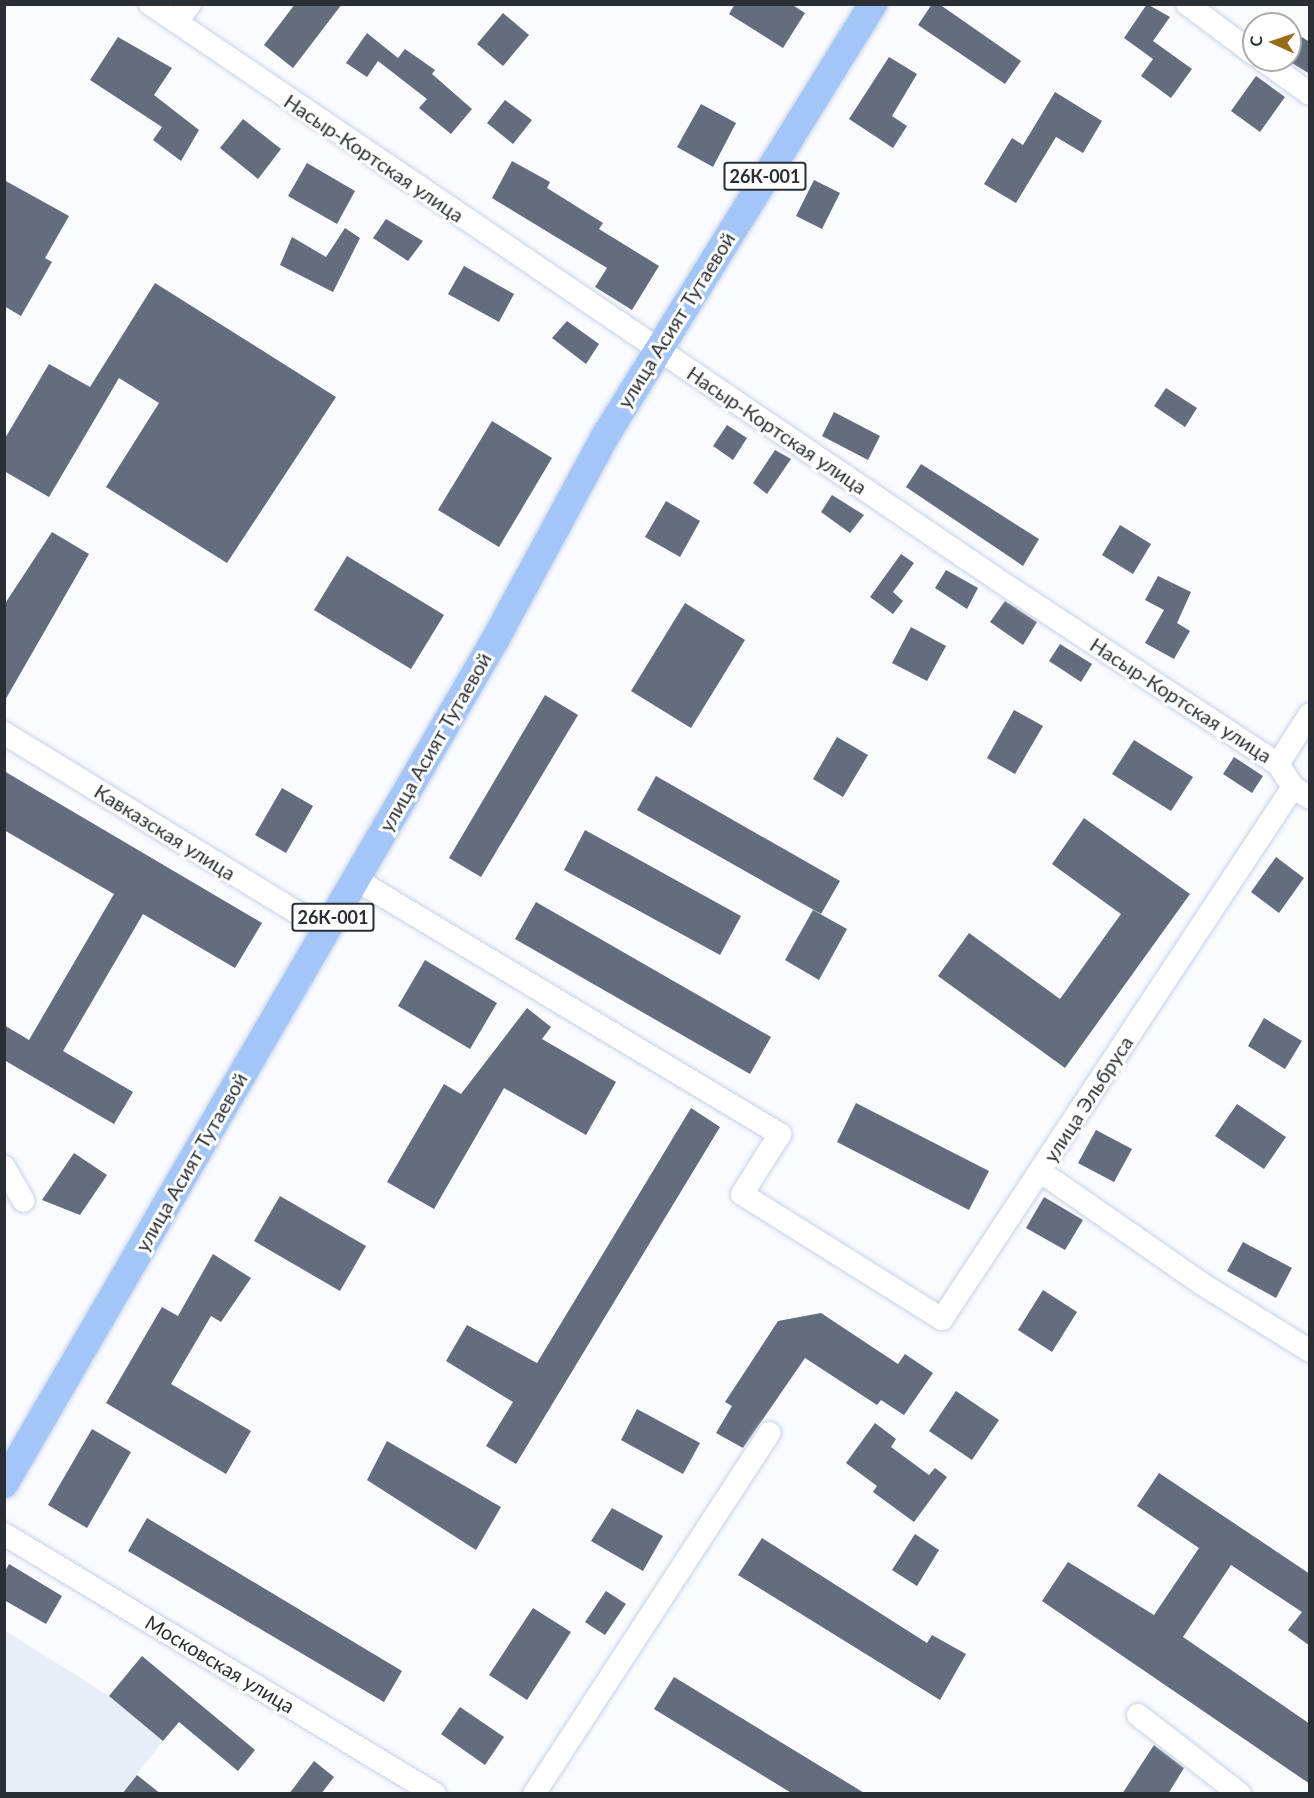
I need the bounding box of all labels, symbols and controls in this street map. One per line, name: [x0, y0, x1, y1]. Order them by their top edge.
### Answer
north arrow: [1242, 12, 1302, 72]
text: С: [1246, 35, 1265, 47]
street label: Насыр-Кортская улица: [280, 89, 468, 227]
road number: 26К-001: [723, 161, 807, 191]
street label: улица Асият Тутаевой: [612, 228, 740, 412]
street label: Насыр-Кортская улица: [683, 361, 871, 499]
street label: Насыр-Кортская улица: [1086, 632, 1276, 768]
street label: улица Асият Тутаевой: [374, 648, 496, 836]
street label: Кавказская улица: [90, 779, 240, 885]
road number: 26К-001: [291, 902, 375, 932]
street label: улица Эльбруса: [1038, 1031, 1138, 1167]
street label: улица Асият Тутаевой: [130, 1068, 252, 1256]
street label: Московская улица: [141, 1610, 299, 1718]

